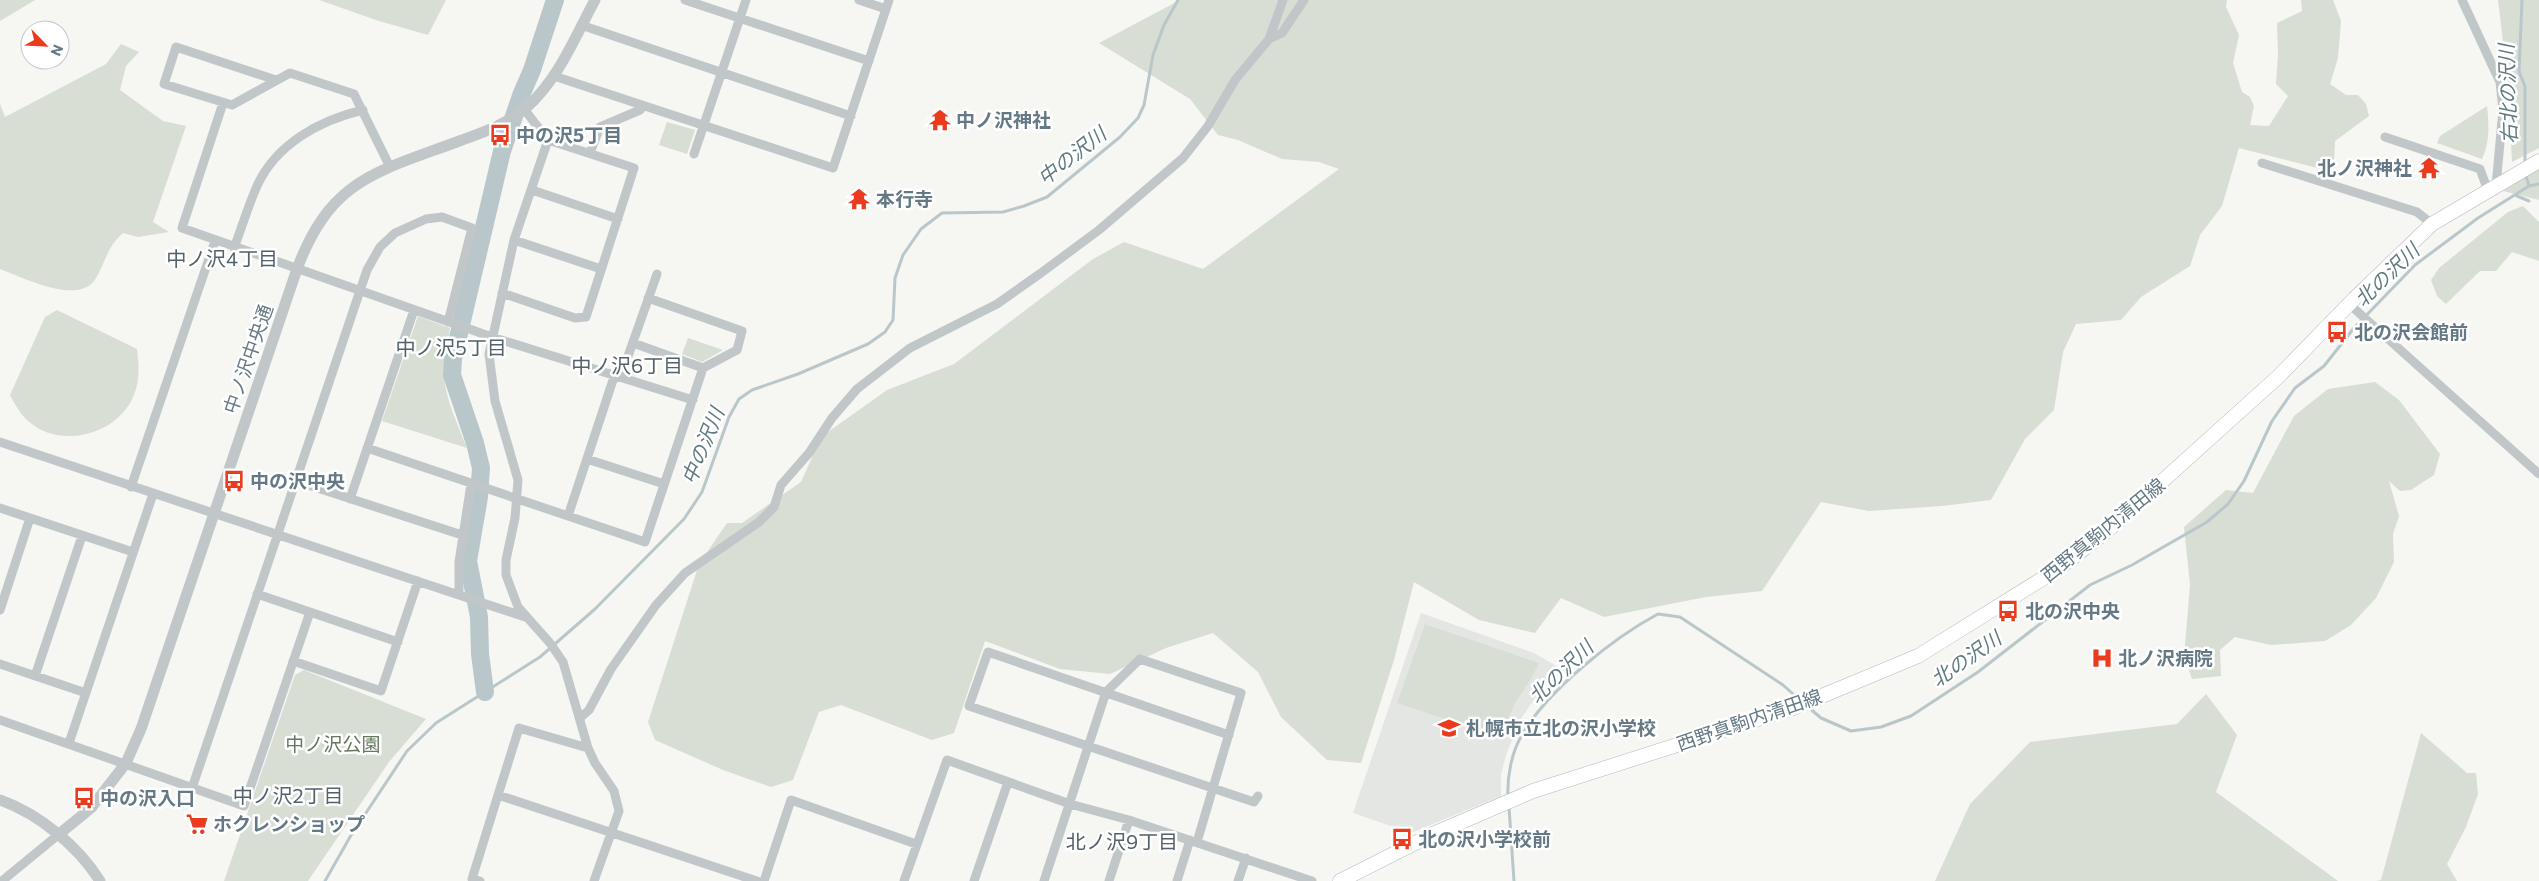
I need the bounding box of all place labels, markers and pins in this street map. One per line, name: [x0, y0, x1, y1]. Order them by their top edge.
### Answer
temple icon: 中ノ沢神社: [927, 107, 953, 133]
place label: 中ノ沢神社: [956, 108, 1051, 131]
bus stop icon: 中の沢5丁目: [487, 122, 513, 148]
place label: 中の沢5丁目: [516, 123, 622, 146]
temple icon: 北ノ沢神社: [2416, 155, 2442, 181]
place label: 北ノ沢神社: [2317, 156, 2412, 179]
temple icon: 本行寺: [846, 186, 872, 212]
place label: 本行寺: [876, 187, 933, 210]
bus stop icon: 北の沢会館前: [2324, 319, 2350, 345]
place label: 北の沢会館前: [2354, 320, 2468, 343]
bus stop icon: 中の沢中央: [221, 468, 247, 494]
place label: 中の沢中央: [250, 469, 345, 492]
bus stop icon: 北の沢中央: [1995, 598, 2021, 624]
place label: 北の沢中央: [2025, 599, 2120, 622]
hospital icon: 北ノ沢病院: [2089, 645, 2115, 671]
place label: 北ノ沢病院: [2118, 646, 2213, 669]
school or university icon: 札幌市立北の沢小学校: [1436, 715, 1462, 741]
place label: 札幌市立北の沢小学校: [1466, 716, 1656, 739]
bus stop icon: 中の沢入口: [71, 785, 97, 811]
place label: 中の沢入口: [100, 786, 195, 809]
supermarket icon: ホクレンショップ: [184, 811, 210, 837]
place label: ホクレンショップ: [213, 812, 365, 835]
bus stop icon: 北の沢小学校前: [1389, 826, 1415, 852]
place label: 北の沢小学校前: [1418, 827, 1551, 850]

